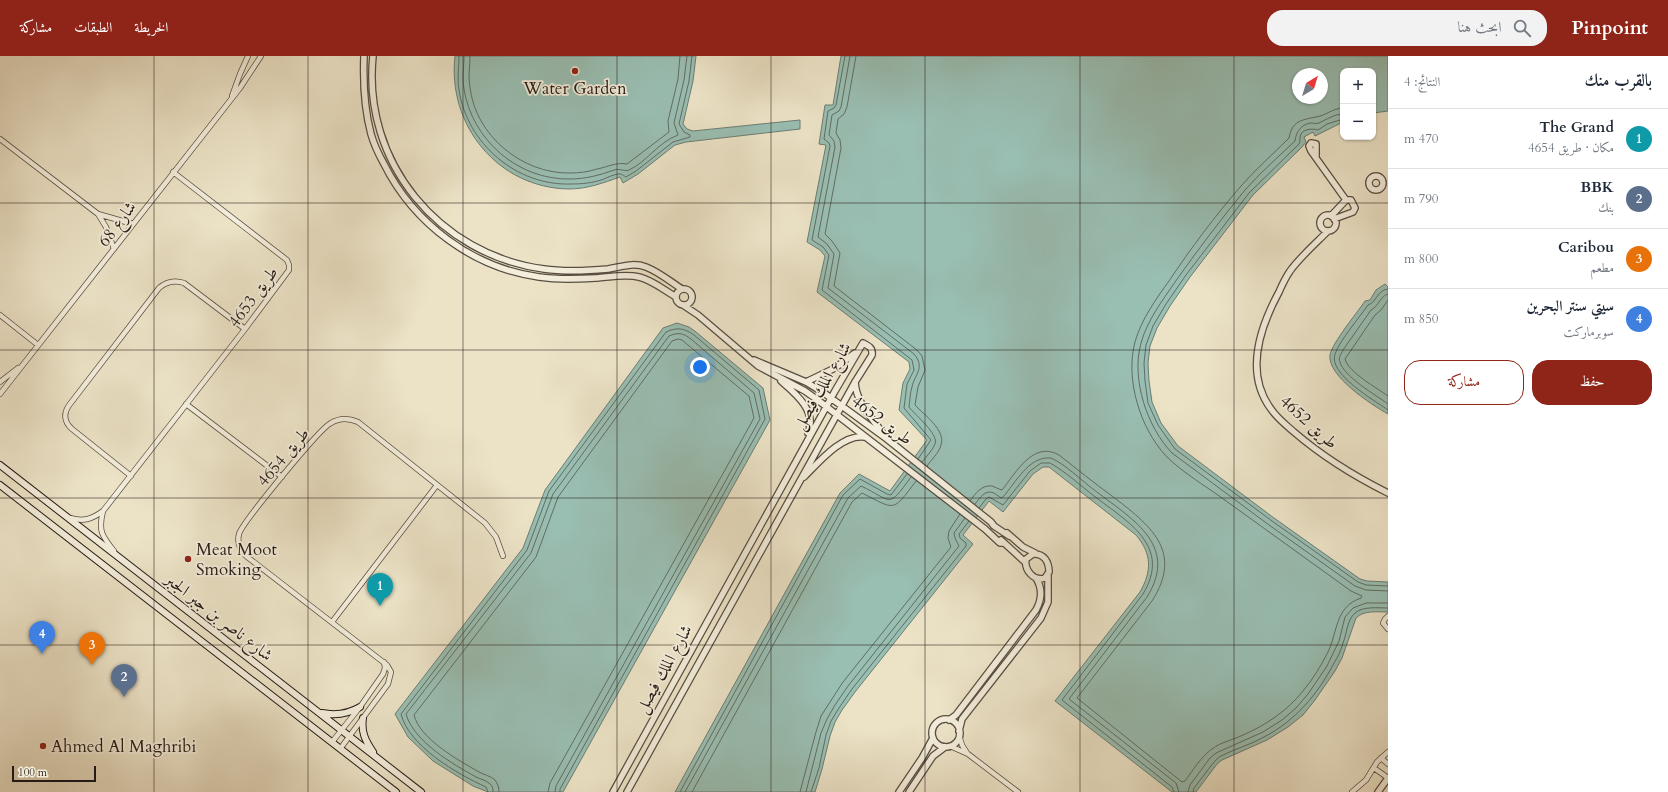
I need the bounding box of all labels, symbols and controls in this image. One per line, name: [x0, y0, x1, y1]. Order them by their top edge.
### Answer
search box: [1267, 10, 1547, 46]
text: Pinpoint: [1571, 15, 1648, 41]
text: ابحث هنا: [1457, 17, 1501, 37]
icon: search: [1511, 17, 1533, 39]
text: مشاركة: [20, 18, 52, 37]
text: الطبقات: [74, 18, 112, 37]
text: الخريطة: [134, 18, 168, 37]
marker: Water Garden: [570, 66, 580, 76]
north arrow: [1292, 68, 1328, 104]
map controls: [1340, 68, 1376, 140]
button: +: [1340, 68, 1376, 104]
text: بالقرب منك: [1585, 69, 1652, 92]
text: النتائج: 4: [1404, 73, 1440, 91]
place label: Water Garden: [522, 77, 627, 100]
button: −: [1340, 104, 1376, 140]
text: The Grand: [1539, 117, 1614, 137]
text: 470 m: [1404, 130, 1438, 148]
text: 1: [1636, 130, 1642, 148]
text: مكان · طريق 4654: [1528, 139, 1614, 157]
text: BBK: [1580, 177, 1614, 197]
text: 790 m: [1404, 190, 1438, 208]
text: 2: [1636, 190, 1642, 208]
street label: شارع 68: [92, 197, 143, 253]
text: بنك: [1598, 199, 1614, 217]
text: Caribou: [1558, 237, 1614, 257]
text: 800 m: [1404, 250, 1438, 268]
text: 3: [1636, 250, 1642, 268]
text: مطعم: [1590, 259, 1614, 277]
street label: طريق 4653: [223, 262, 283, 332]
text: سيتي سنتر البحرين: [1527, 296, 1614, 316]
text: 850 m: [1404, 310, 1438, 328]
text: 4: [1636, 310, 1642, 328]
text: سوبرماركت: [1564, 323, 1614, 341]
street label: شارع الملك فيصل: [788, 338, 858, 435]
your location: [690, 357, 710, 377]
button: مشاركة: [1404, 360, 1524, 405]
button: حفظ: [1532, 360, 1652, 405]
street label: طريق 4652: [847, 390, 917, 450]
street label: طريق 4652: [1275, 390, 1343, 454]
street label: طريق 4654: [252, 423, 314, 491]
place label: Meat Moot Smoking: [196, 538, 277, 581]
marker: Meat Moot Smoking: [183, 554, 193, 564]
street label: شارع ناصر بن جبر الجبر: [157, 566, 278, 668]
pin: 1: [367, 573, 393, 606]
pin: 4: [29, 621, 55, 654]
street label: شارع الملك فيصل: [630, 621, 700, 718]
pin: 3: [79, 632, 105, 665]
pin: 2: [111, 664, 137, 697]
place label: Ahmed Al Maghribi: [51, 735, 196, 758]
marker: Ahmed Al Maghribi: [38, 741, 48, 751]
scale bar: [12, 764, 96, 783]
text: 100 m: [18, 765, 47, 780]

